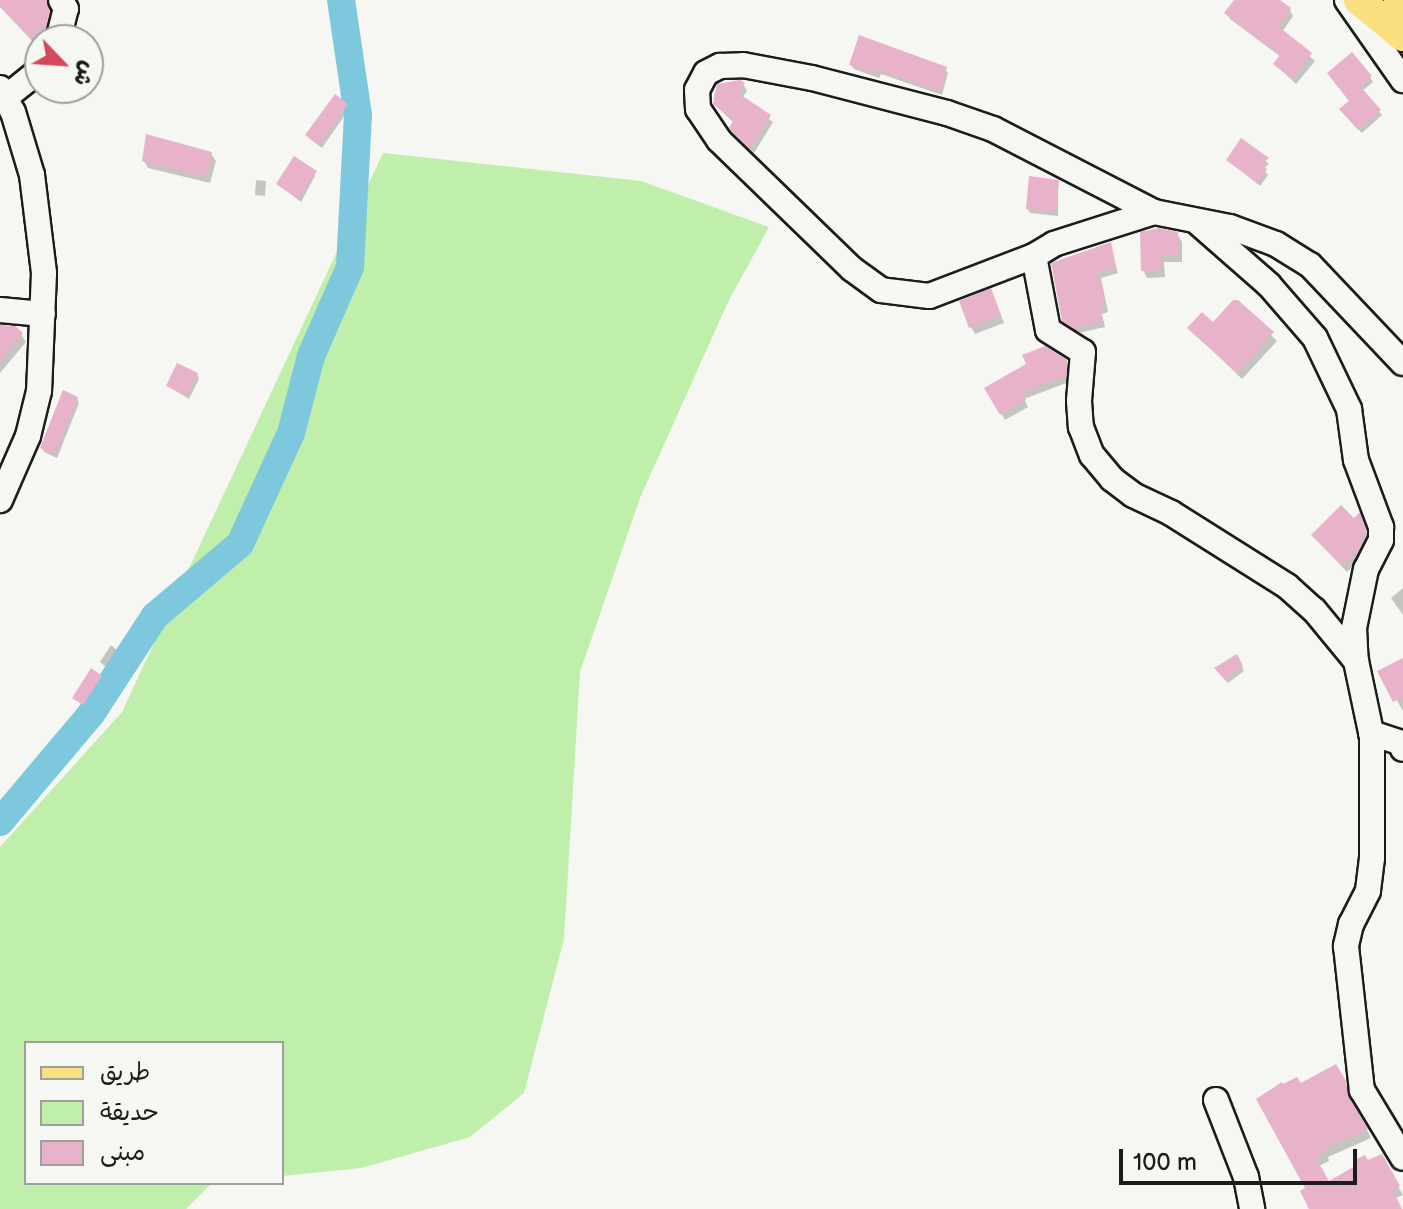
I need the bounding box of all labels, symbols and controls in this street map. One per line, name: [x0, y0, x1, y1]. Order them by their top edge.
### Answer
north arrow: [24, 24, 104, 104]
text: ش: [67, 57, 102, 90]
legend: [24, 1041, 284, 1185]
text: طريق: [100, 1058, 150, 1087]
text: حديقة: [100, 1098, 159, 1127]
scale bar: [1123, 1133, 1361, 1183]
text: مبنى: [100, 1138, 145, 1167]
text: 100 m: [1133, 1148, 1197, 1177]

